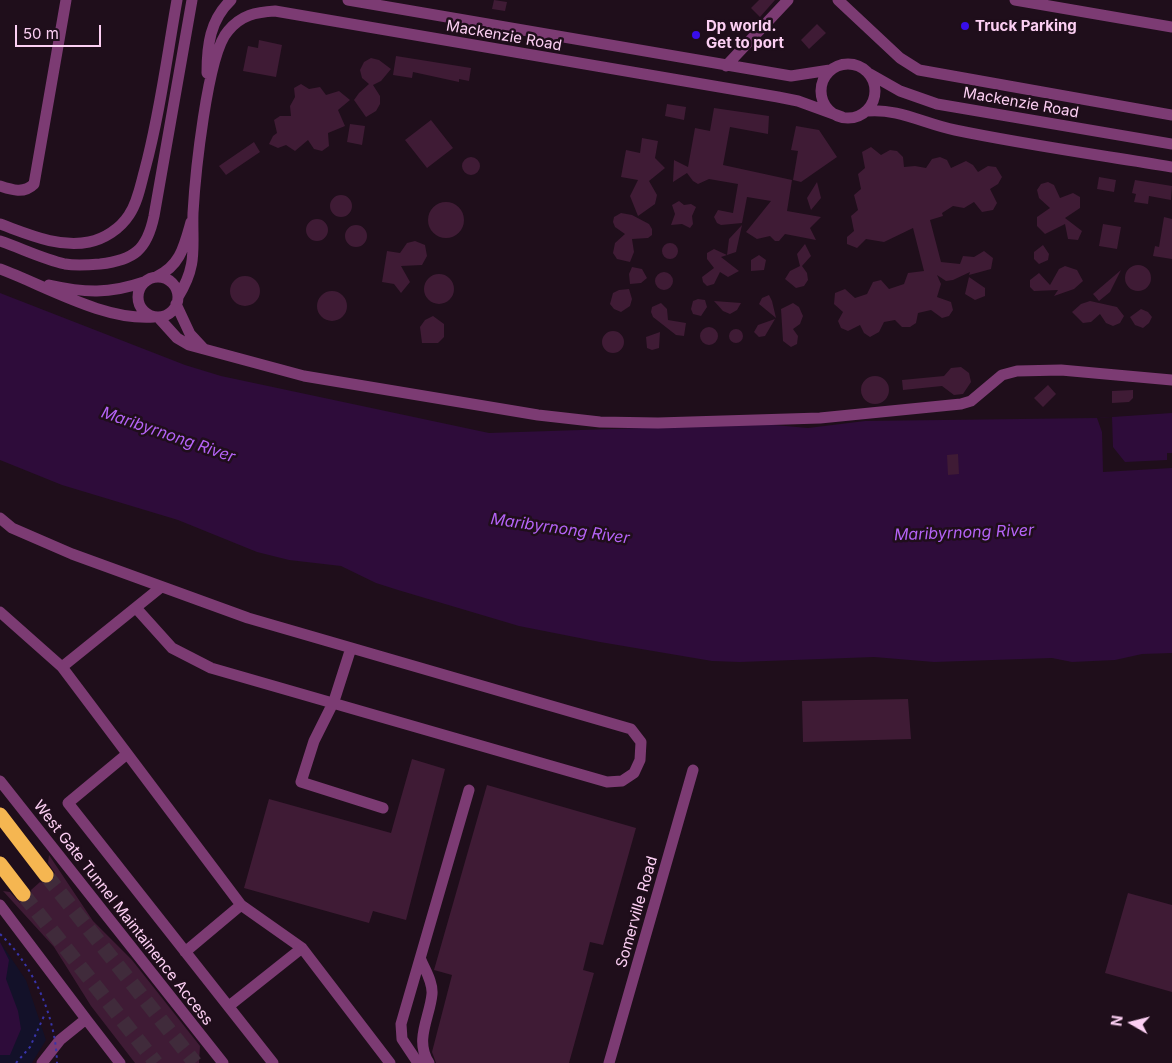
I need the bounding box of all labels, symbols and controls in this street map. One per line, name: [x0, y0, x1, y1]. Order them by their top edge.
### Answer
scale bar: [18, 15, 104, 47]
street label: Mackenzie Road: [445, 17, 563, 55]
place label: Dp world. Get to port: [706, 17, 784, 52]
place label: Truck Parking: [975, 17, 1077, 35]
marker: Truck Parking: [959, 20, 971, 32]
text: 50 m: [23, 24, 59, 43]
marker: Dp world. Get to port: [690, 29, 702, 41]
street label: Mackenzie Road: [962, 84, 1080, 122]
water label: Maribyrnong River: [99, 403, 237, 467]
water label: Maribyrnong River: [489, 510, 631, 548]
water label: Maribyrnong River: [894, 521, 1034, 545]
street label: West Gate Tunnel Maintainence Access: [30, 797, 216, 1029]
street label: Somerville Road: [613, 854, 661, 970]
north arrow: [1107, 998, 1157, 1048]
text: N: [1107, 1014, 1126, 1027]

